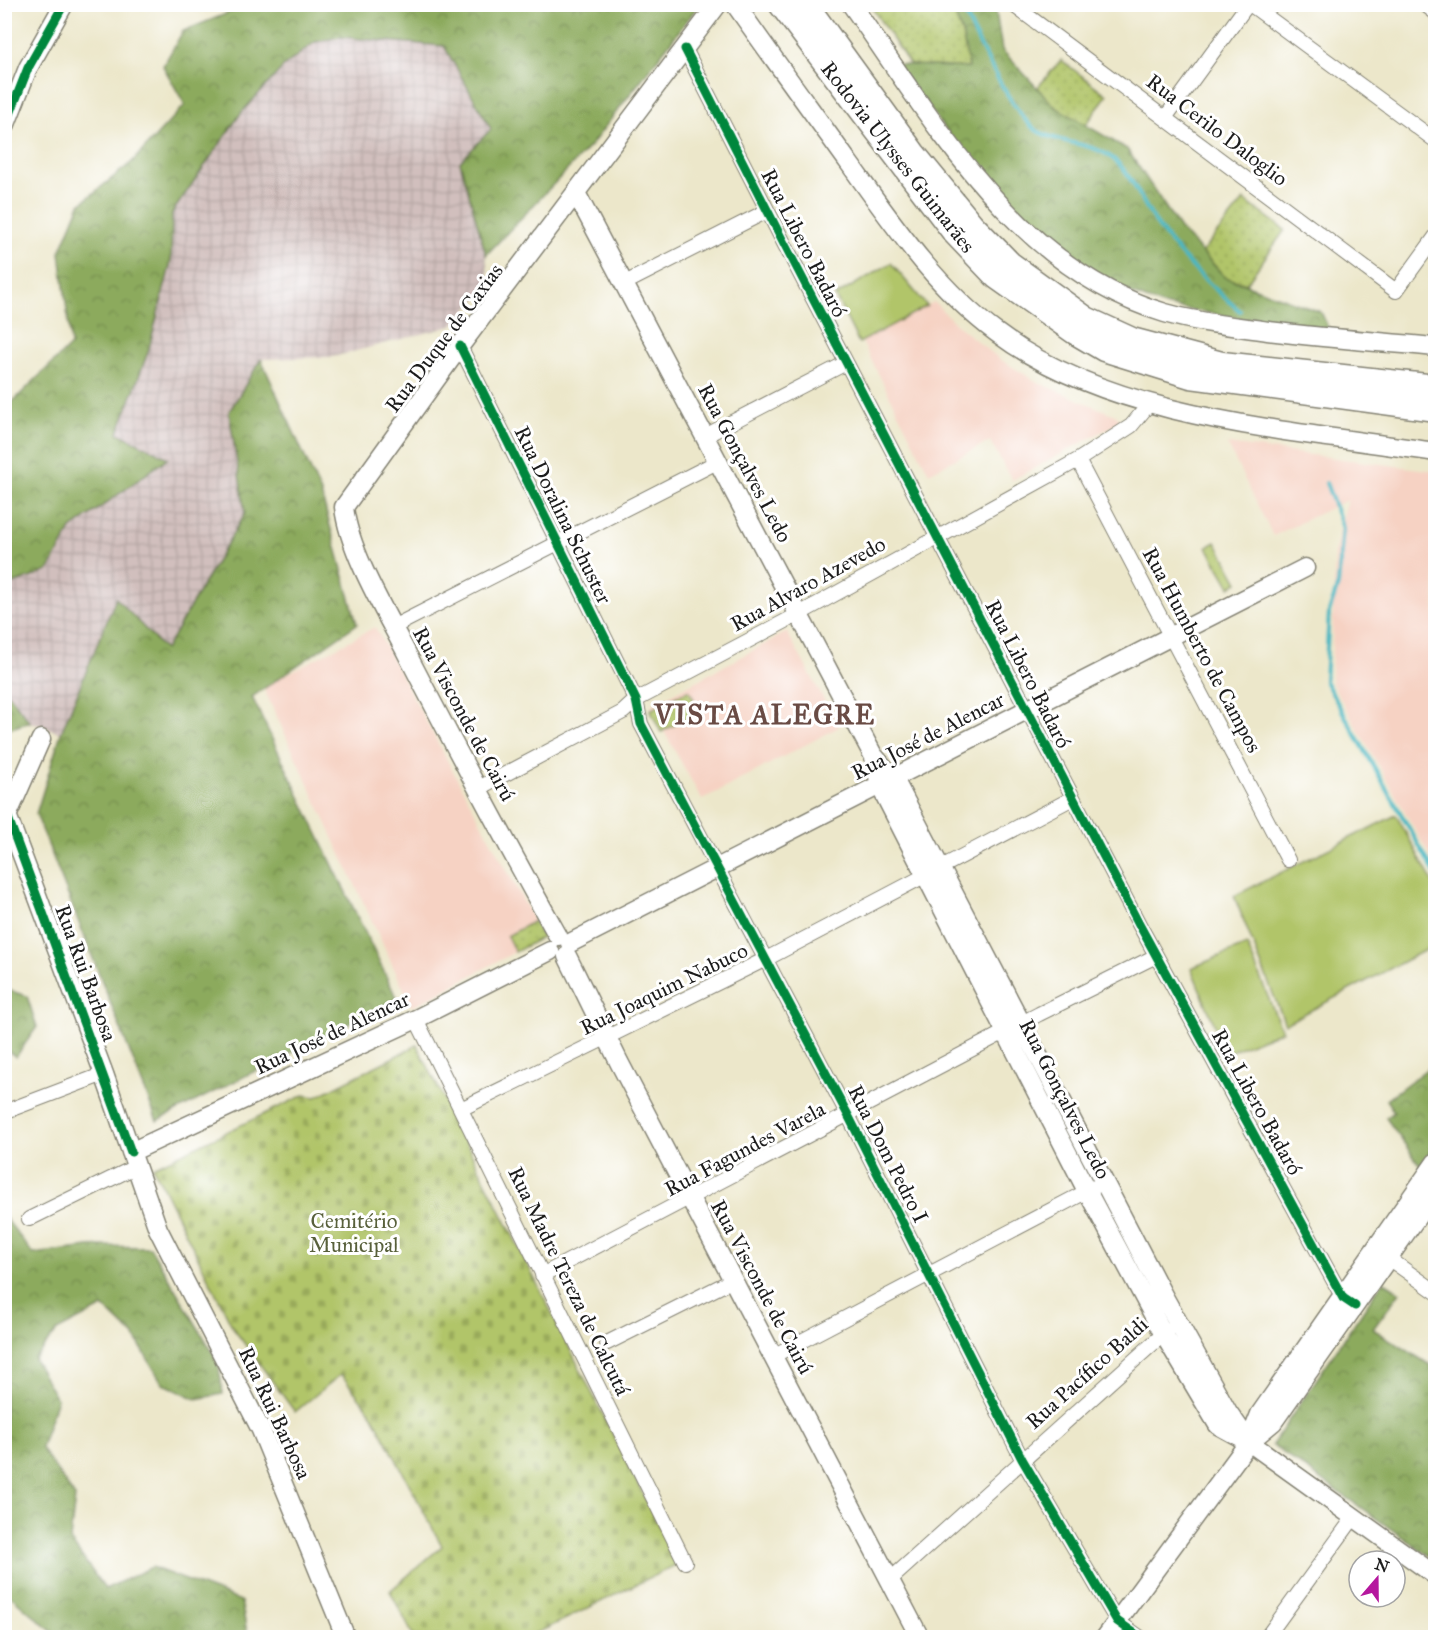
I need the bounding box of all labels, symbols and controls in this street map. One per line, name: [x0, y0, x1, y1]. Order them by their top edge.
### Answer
street label: Rodovia Ulysses Guimarães: [815, 56, 981, 258]
street label: Rua Cerilo Daloglio: [1141, 68, 1293, 192]
street label: Rua Libero Badaró: [755, 164, 853, 322]
street label: Rua Duque de Caxias: [379, 258, 509, 418]
street label: Rua Gonçalves Ledo: [692, 379, 798, 547]
street label: Rua Doralina Schuster: [509, 422, 617, 608]
street label: Rua Alvaro Azevedo: [726, 531, 890, 637]
street label: Rua Humberto de Campos: [1137, 543, 1267, 757]
street label: Rua Libero Badaró: [979, 595, 1077, 753]
street label: Rua Visconde de Cairú: [407, 622, 521, 806]
street label: Rua José de Alencar: [847, 686, 1009, 786]
district label: VISTA ALEGRE: [653, 698, 876, 731]
street label: Rua Rui Barbosa: [49, 901, 123, 1045]
street label: Rua Joaquim Nabuco: [576, 937, 752, 1041]
street label: Rua José de Alencar: [250, 986, 414, 1080]
street label: Rua Gonçalves Ledo: [1013, 1015, 1117, 1184]
street label: Rua Libero Badaró: [1206, 1024, 1308, 1180]
street label: Rua Dom Pedro I: [842, 1081, 934, 1227]
street label: Rua Fagundes Varela: [660, 1096, 830, 1202]
street label: Rua Madre Tereza de Calcutá: [502, 1162, 636, 1400]
street label: Rua Visconde de Cairú: [705, 1195, 819, 1379]
park label: Cemitério Municipal: [309, 1208, 399, 1258]
street label: Rua Pacífico Baldi: [1021, 1311, 1154, 1435]
street label: Rua Rui Barbosa: [233, 1343, 317, 1484]
north arrow: [1347, 1549, 1407, 1609]
text: N: [1372, 1554, 1392, 1577]

